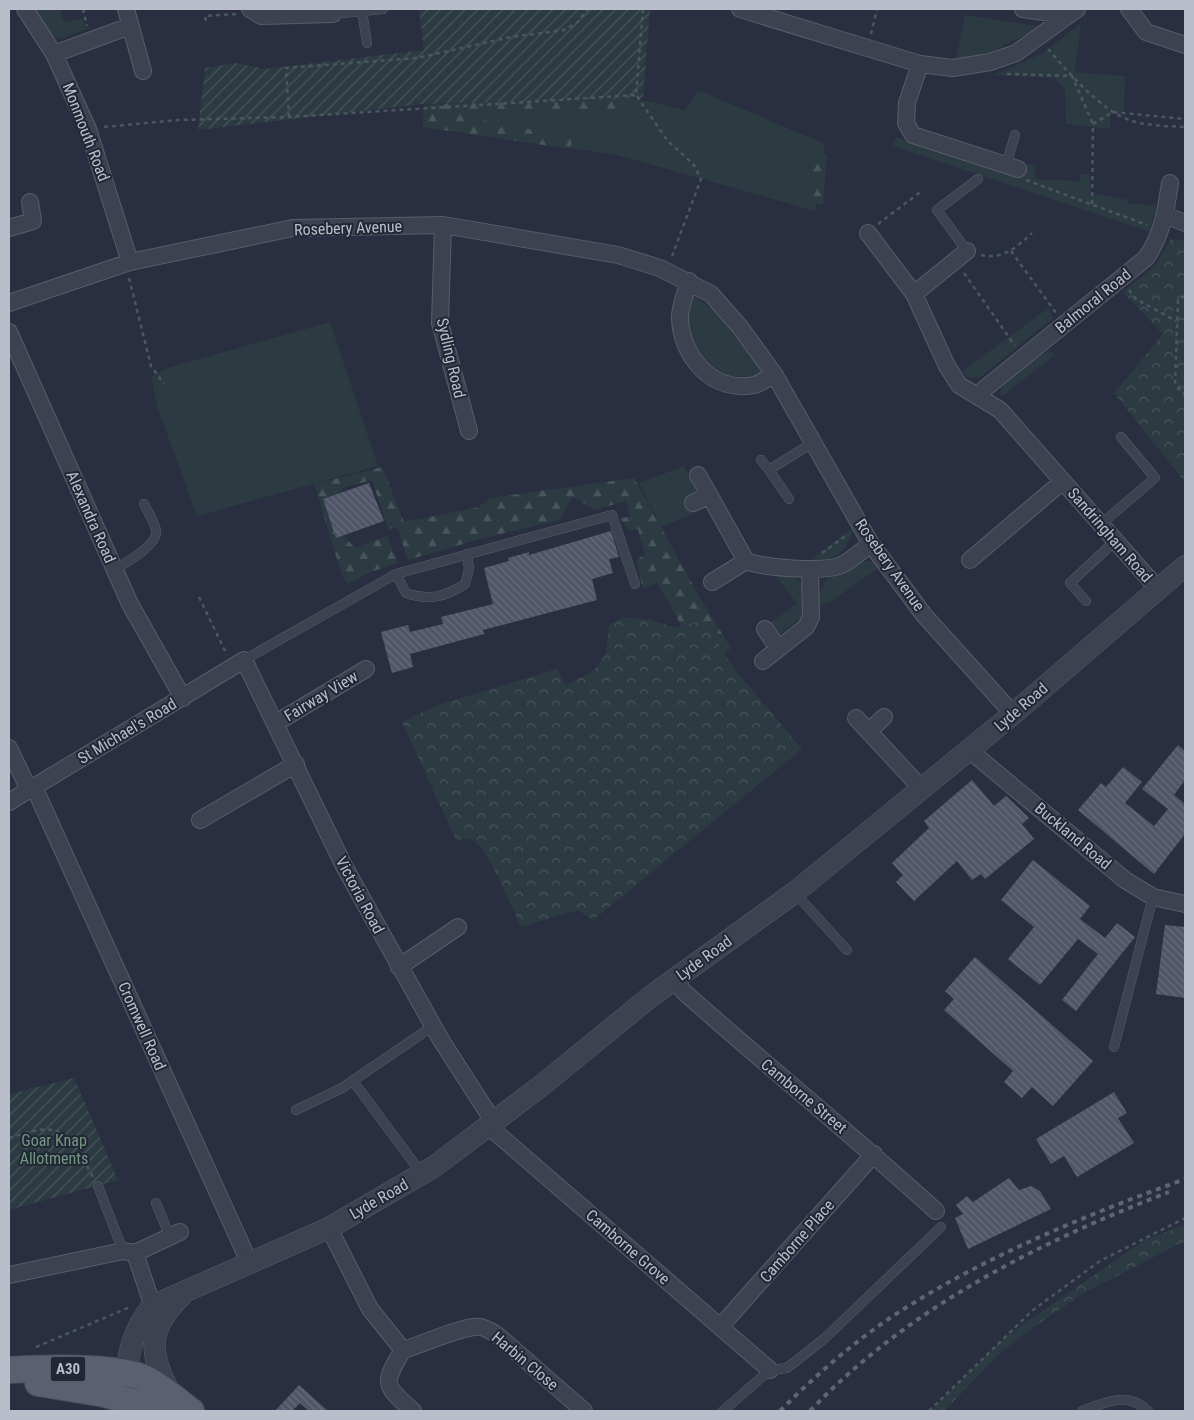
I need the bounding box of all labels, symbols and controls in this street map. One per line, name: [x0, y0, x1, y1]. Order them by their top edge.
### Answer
street label: Monmouth Road: [59, 80, 113, 184]
street label: Rosebery Avenue: [294, 217, 402, 239]
street label: Balmoral Road: [1051, 265, 1135, 337]
street label: Sydling Road: [433, 316, 469, 400]
street label: Alexandra Road: [62, 468, 120, 566]
street label: Sandringham Road: [1064, 484, 1156, 586]
street label: Rosebery Avenue: [851, 515, 929, 615]
street label: Fairway View: [281, 667, 361, 725]
street label: Lyde Road: [990, 679, 1052, 735]
street label: St Michael's Road: [74, 694, 180, 768]
street label: Buckland Road: [1031, 799, 1115, 873]
street label: Victoria Road: [332, 853, 388, 937]
street label: Lyde Road: [672, 931, 736, 985]
street label: Cromwell Road: [114, 979, 170, 1073]
street label: Camborne Street: [757, 1055, 851, 1138]
park label: Goar Knap Allotments: [20, 1131, 88, 1168]
street label: Lyde Road: [346, 1175, 412, 1223]
street label: Camborne Place: [756, 1196, 838, 1286]
street label: Camborne Grove: [582, 1205, 674, 1289]
street label: Harbin Close: [488, 1328, 562, 1394]
road number: A30: [50, 1356, 86, 1382]

